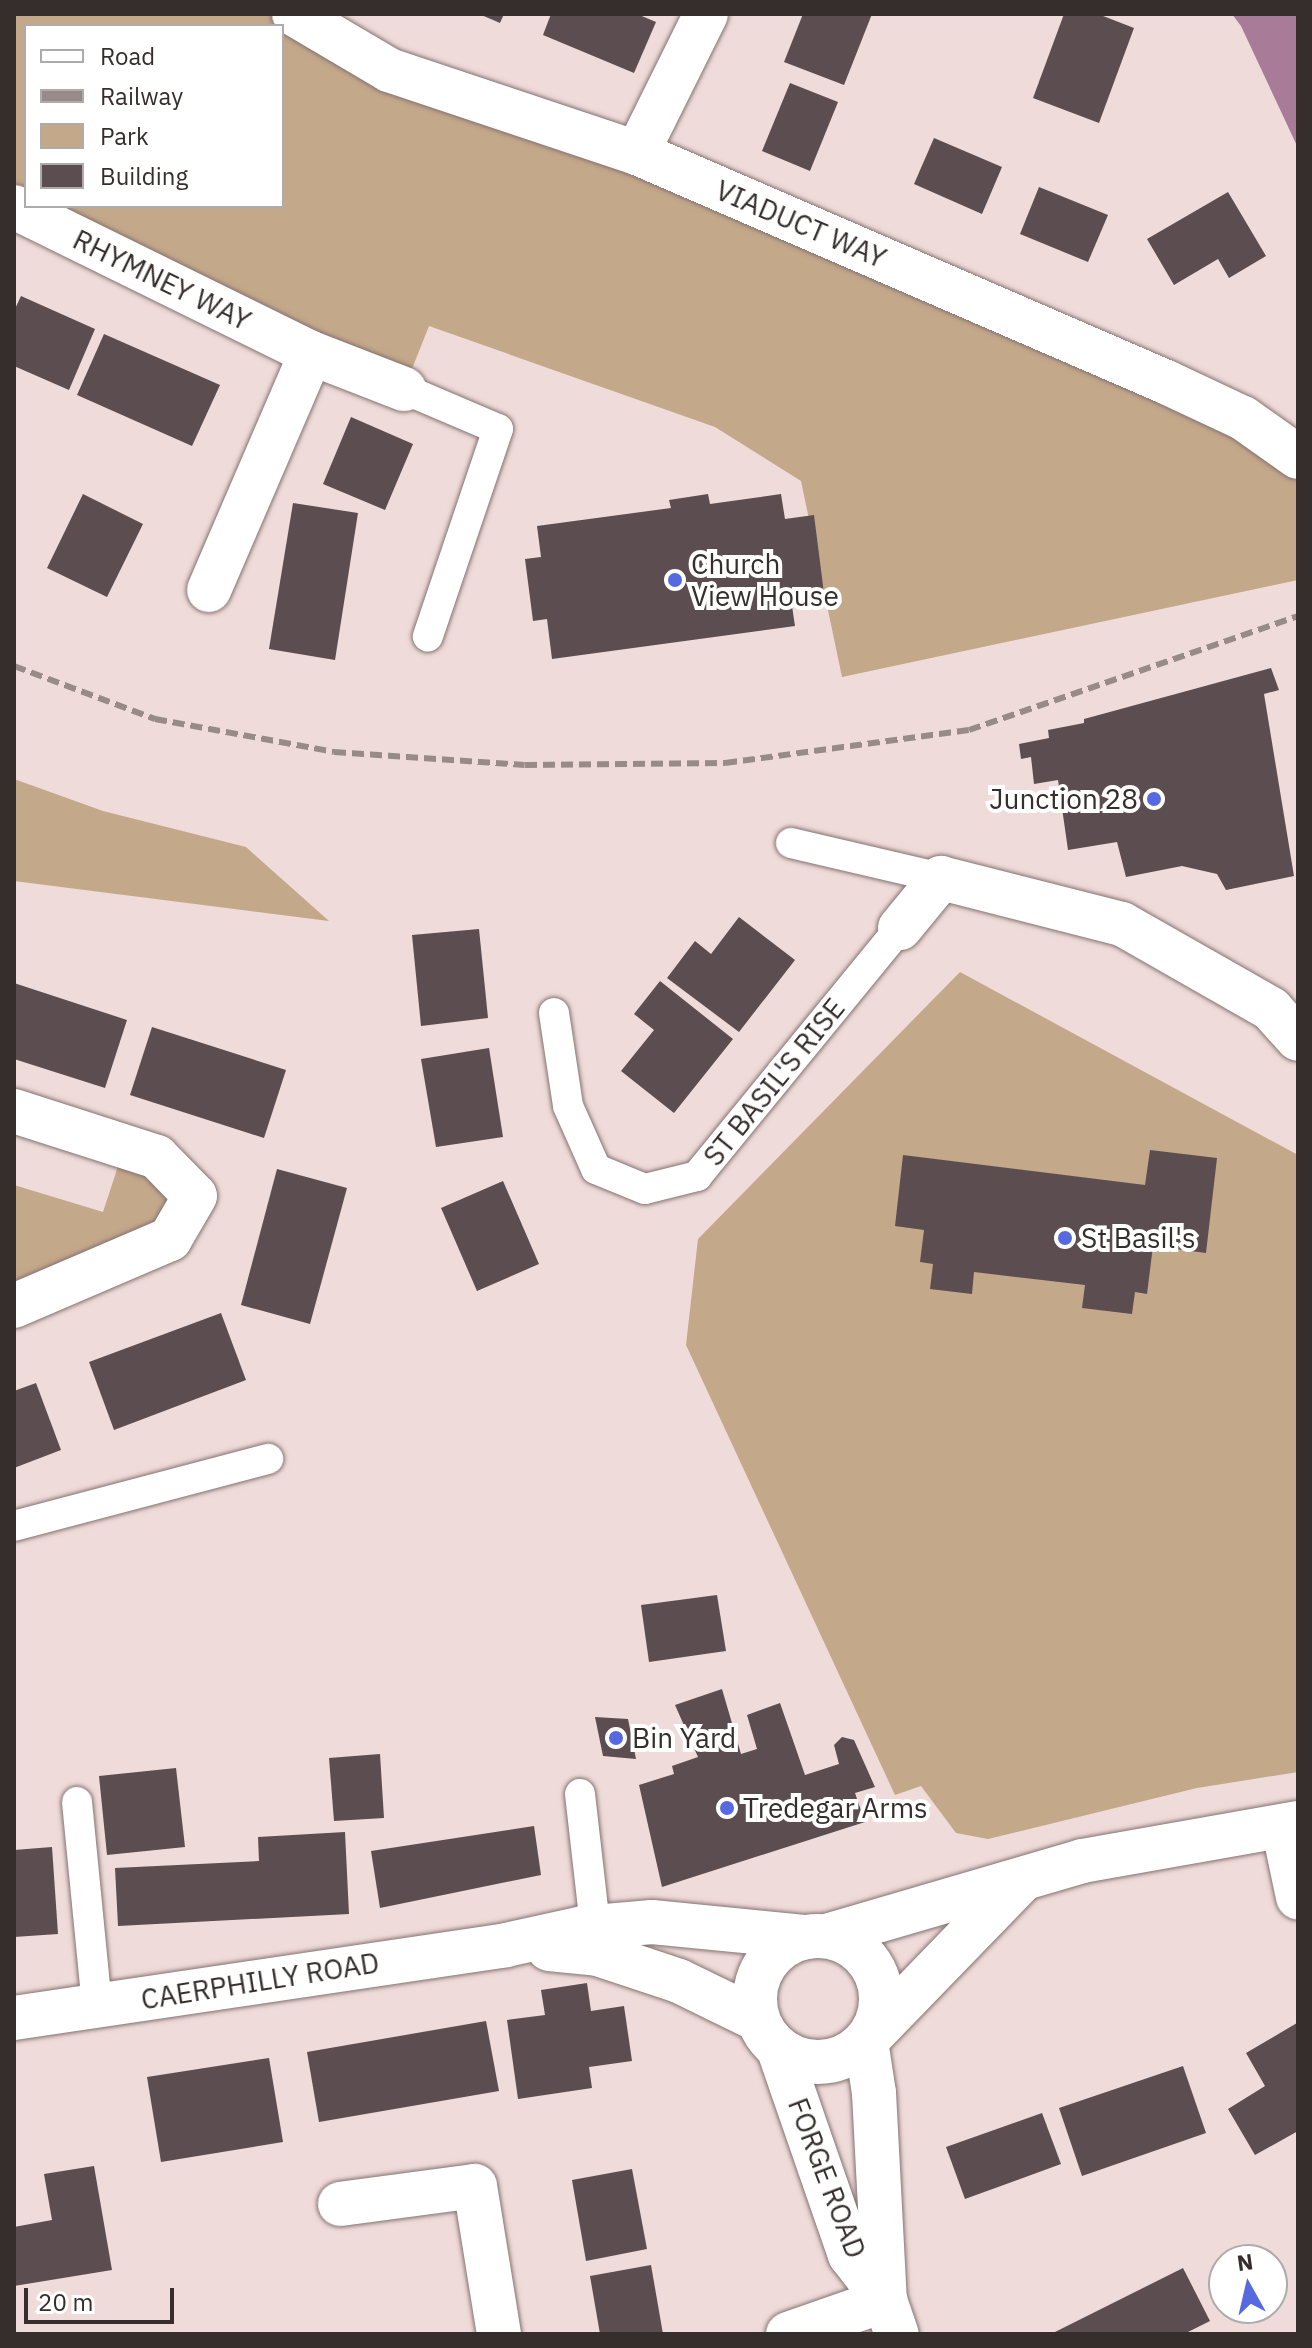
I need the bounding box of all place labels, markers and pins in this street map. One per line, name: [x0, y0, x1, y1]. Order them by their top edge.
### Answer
place label: Church View House: [691, 547, 839, 613]
marker: Church View House: [666, 571, 684, 589]
place label: Junction 28: [989, 782, 1138, 816]
marker: Junction 28: [1145, 790, 1163, 808]
place label: St Basil's: [1081, 1221, 1196, 1255]
marker: St Basil's: [1056, 1229, 1074, 1247]
place label: Bin Yard: [632, 1721, 736, 1755]
marker: Bin Yard: [607, 1729, 625, 1747]
place label: Tredegar Arms: [743, 1791, 928, 1825]
marker: Tredegar Arms: [718, 1799, 736, 1817]

